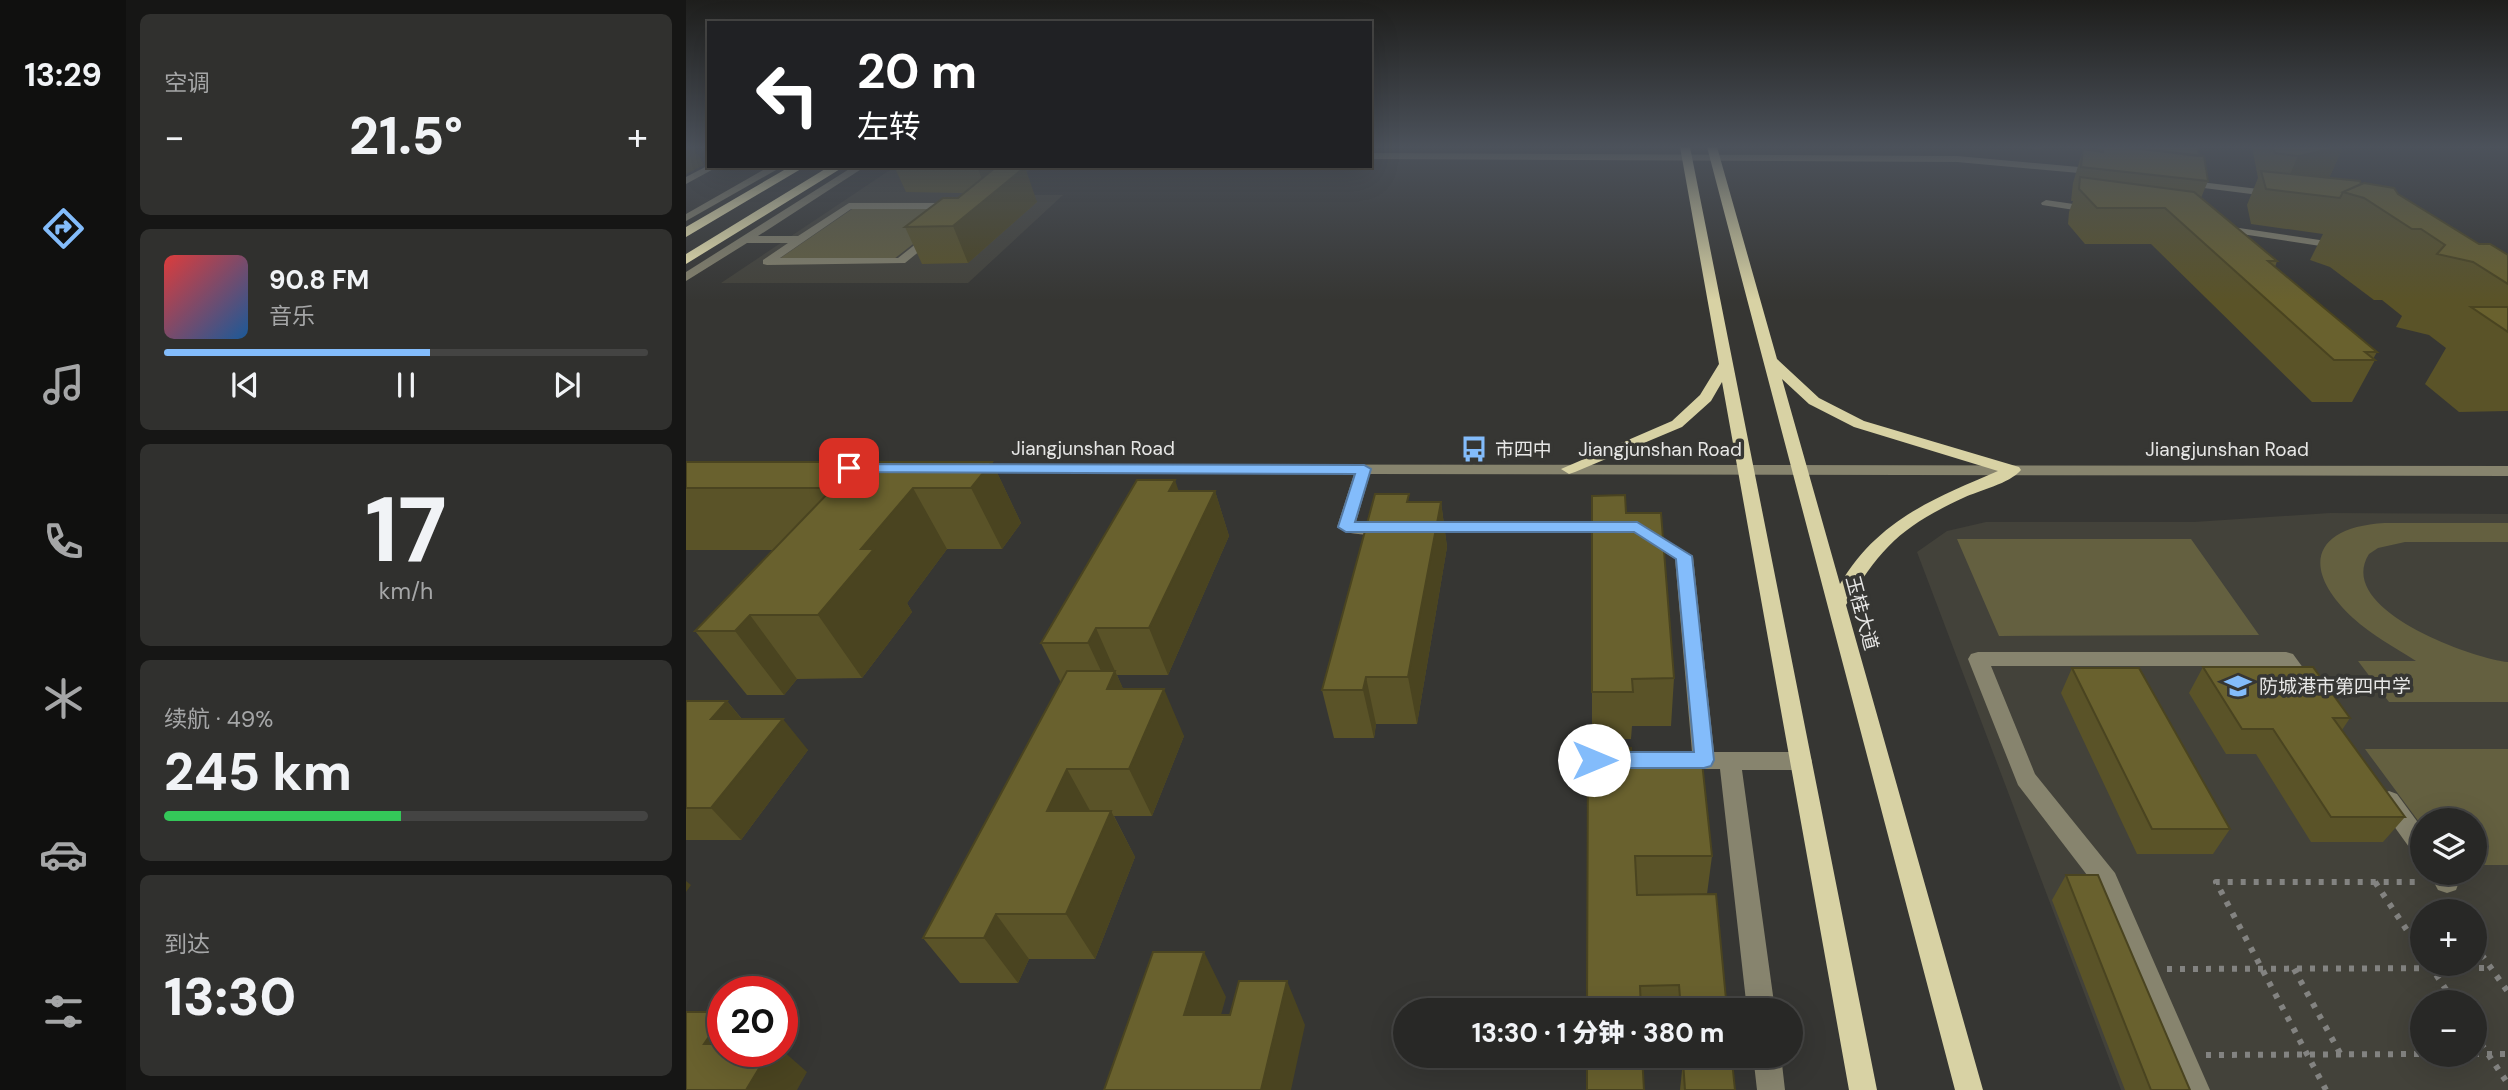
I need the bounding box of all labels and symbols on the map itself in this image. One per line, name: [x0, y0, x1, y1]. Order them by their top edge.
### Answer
bus stop icon: 市四中: [1459, 434, 1489, 464]
street label: Jiangjunshan Road: [1011, 436, 1175, 461]
place label: 市四中: [1495, 437, 1552, 462]
street label: Jiangjunshan Road: [1578, 437, 1742, 462]
street label: Jiangjunshan Road: [2145, 437, 2309, 462]
pin: [819, 438, 879, 498]
street label: 玉桂大道: [1840, 573, 1884, 653]
school or university icon: 防城港市第四中学: [2223, 671, 2253, 701]
place label: 防城港市第四中学: [2259, 674, 2411, 699]
position arrow: [1557, 723, 1631, 797]
speed limit sign: 20: [707, 976, 798, 1067]

